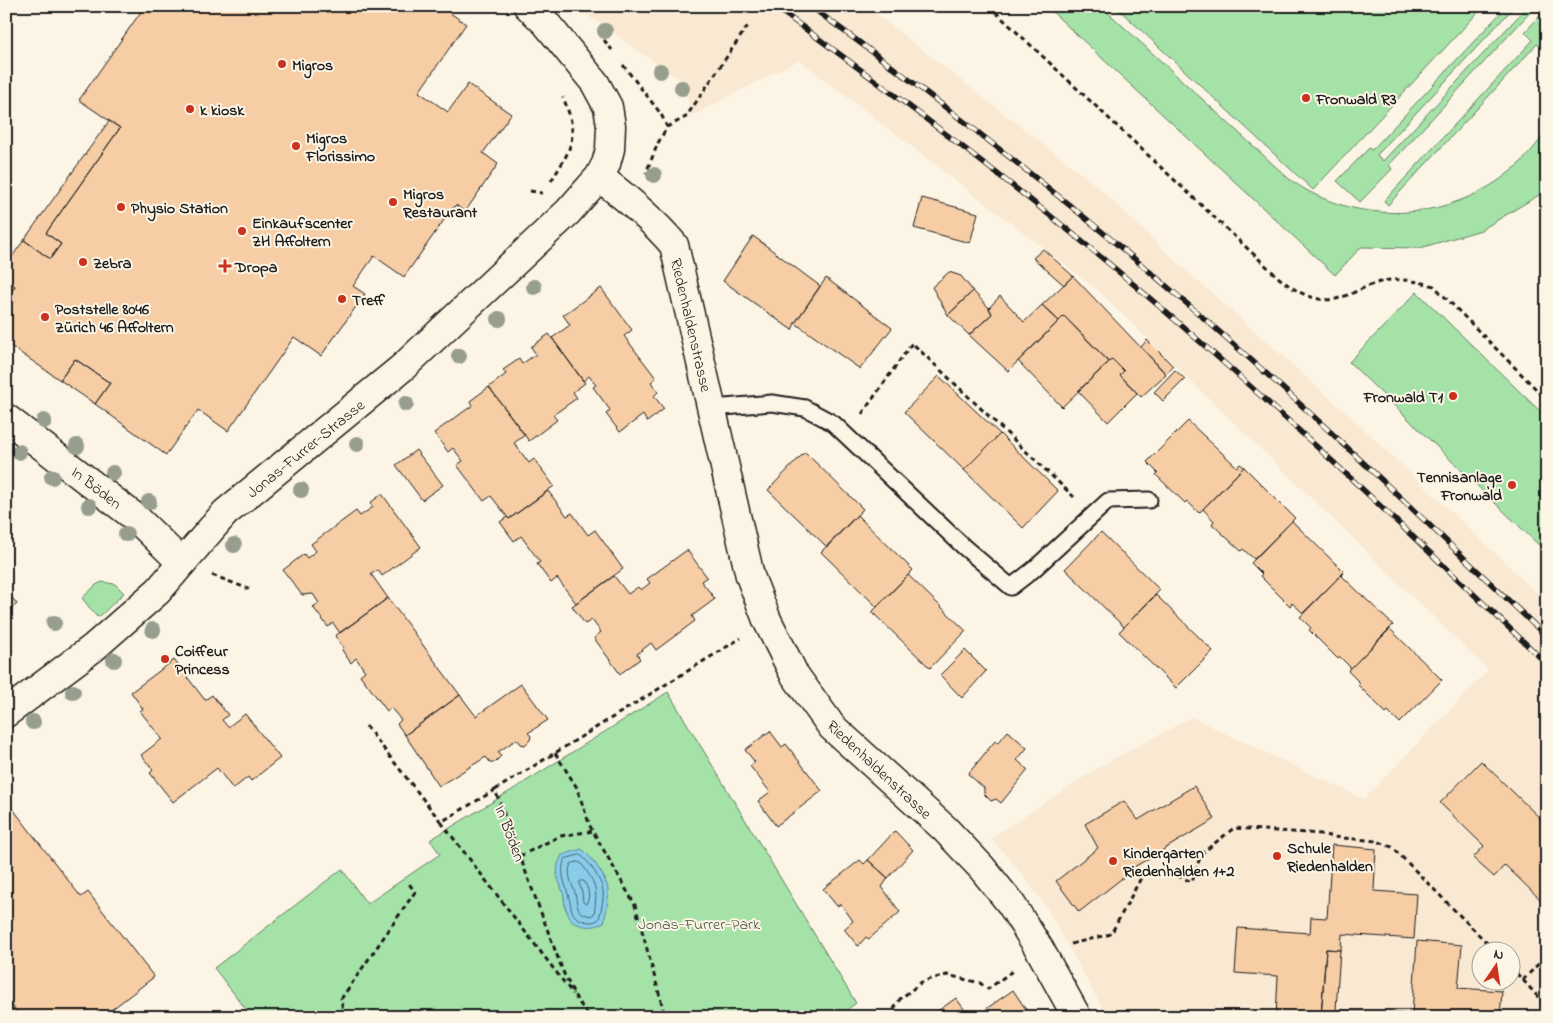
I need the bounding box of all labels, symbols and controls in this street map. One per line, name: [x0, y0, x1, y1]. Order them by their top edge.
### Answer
place label: Migros: [292, 54, 333, 79]
marker: Migros: [276, 58, 288, 70]
place label: Fronwald R3: [1315, 88, 1397, 112]
marker: Fronwald R3: [1300, 92, 1312, 104]
place label: k kiosk: [200, 99, 245, 123]
marker: k kiosk: [184, 103, 196, 115]
place label: Migros Florissimo: [305, 127, 375, 169]
marker: Migros Florissimo: [290, 140, 302, 152]
place label: Migros Restaurant: [402, 183, 478, 225]
marker: Migros Restaurant: [387, 196, 399, 208]
place label: Physio Station: [131, 197, 228, 222]
marker: Physio Station: [115, 201, 127, 213]
place label: Einkaufscenter ZH Affoltern: [252, 212, 353, 254]
marker: Einkaufscenter ZH Affoltern: [236, 225, 248, 237]
place label: Zebra: [93, 252, 132, 276]
marker: Zebra: [77, 256, 89, 268]
place label: Dropa: [234, 256, 278, 280]
street label: Riedenhaldenstrasse: [663, 256, 717, 395]
marker: Dropa: [219, 260, 231, 272]
place label: Treff: [352, 289, 385, 313]
marker: Treff: [336, 293, 348, 305]
place label: Poststelle 8046 Zürich 46 Affoltern: [55, 298, 174, 340]
marker: Poststelle 8046 Zürich 46 Affoltern: [39, 311, 51, 323]
place label: Fronwald T1: [1363, 386, 1444, 410]
marker: Fronwald T1: [1447, 390, 1459, 402]
street label: Jonas-Furrer-Strasse: [242, 394, 371, 505]
street label: In Böden: [65, 461, 126, 516]
place label: Tennisanlage Fronwald: [1417, 466, 1503, 508]
marker: Tennisanlage Fronwald: [1506, 479, 1518, 491]
place label: Coiffeur Princess: [175, 640, 230, 682]
marker: Coiffeur Princess: [159, 653, 171, 665]
street label: Riedenhaldenstrasse: [821, 715, 937, 826]
street label: In Böden: [487, 802, 531, 866]
place label: Schule Riedenhalden: [1286, 837, 1373, 879]
place label: Kindergarten Riedenhalden 1+2: [1122, 842, 1235, 884]
marker: Schule Riedenhalden: [1271, 850, 1283, 862]
marker: Kindergarten Riedenhalden 1+2: [1107, 855, 1119, 867]
park label: Jonas-Furrer-Park: [638, 913, 761, 937]
north arrow: [1470, 940, 1520, 990]
text: N: [1492, 944, 1506, 966]

